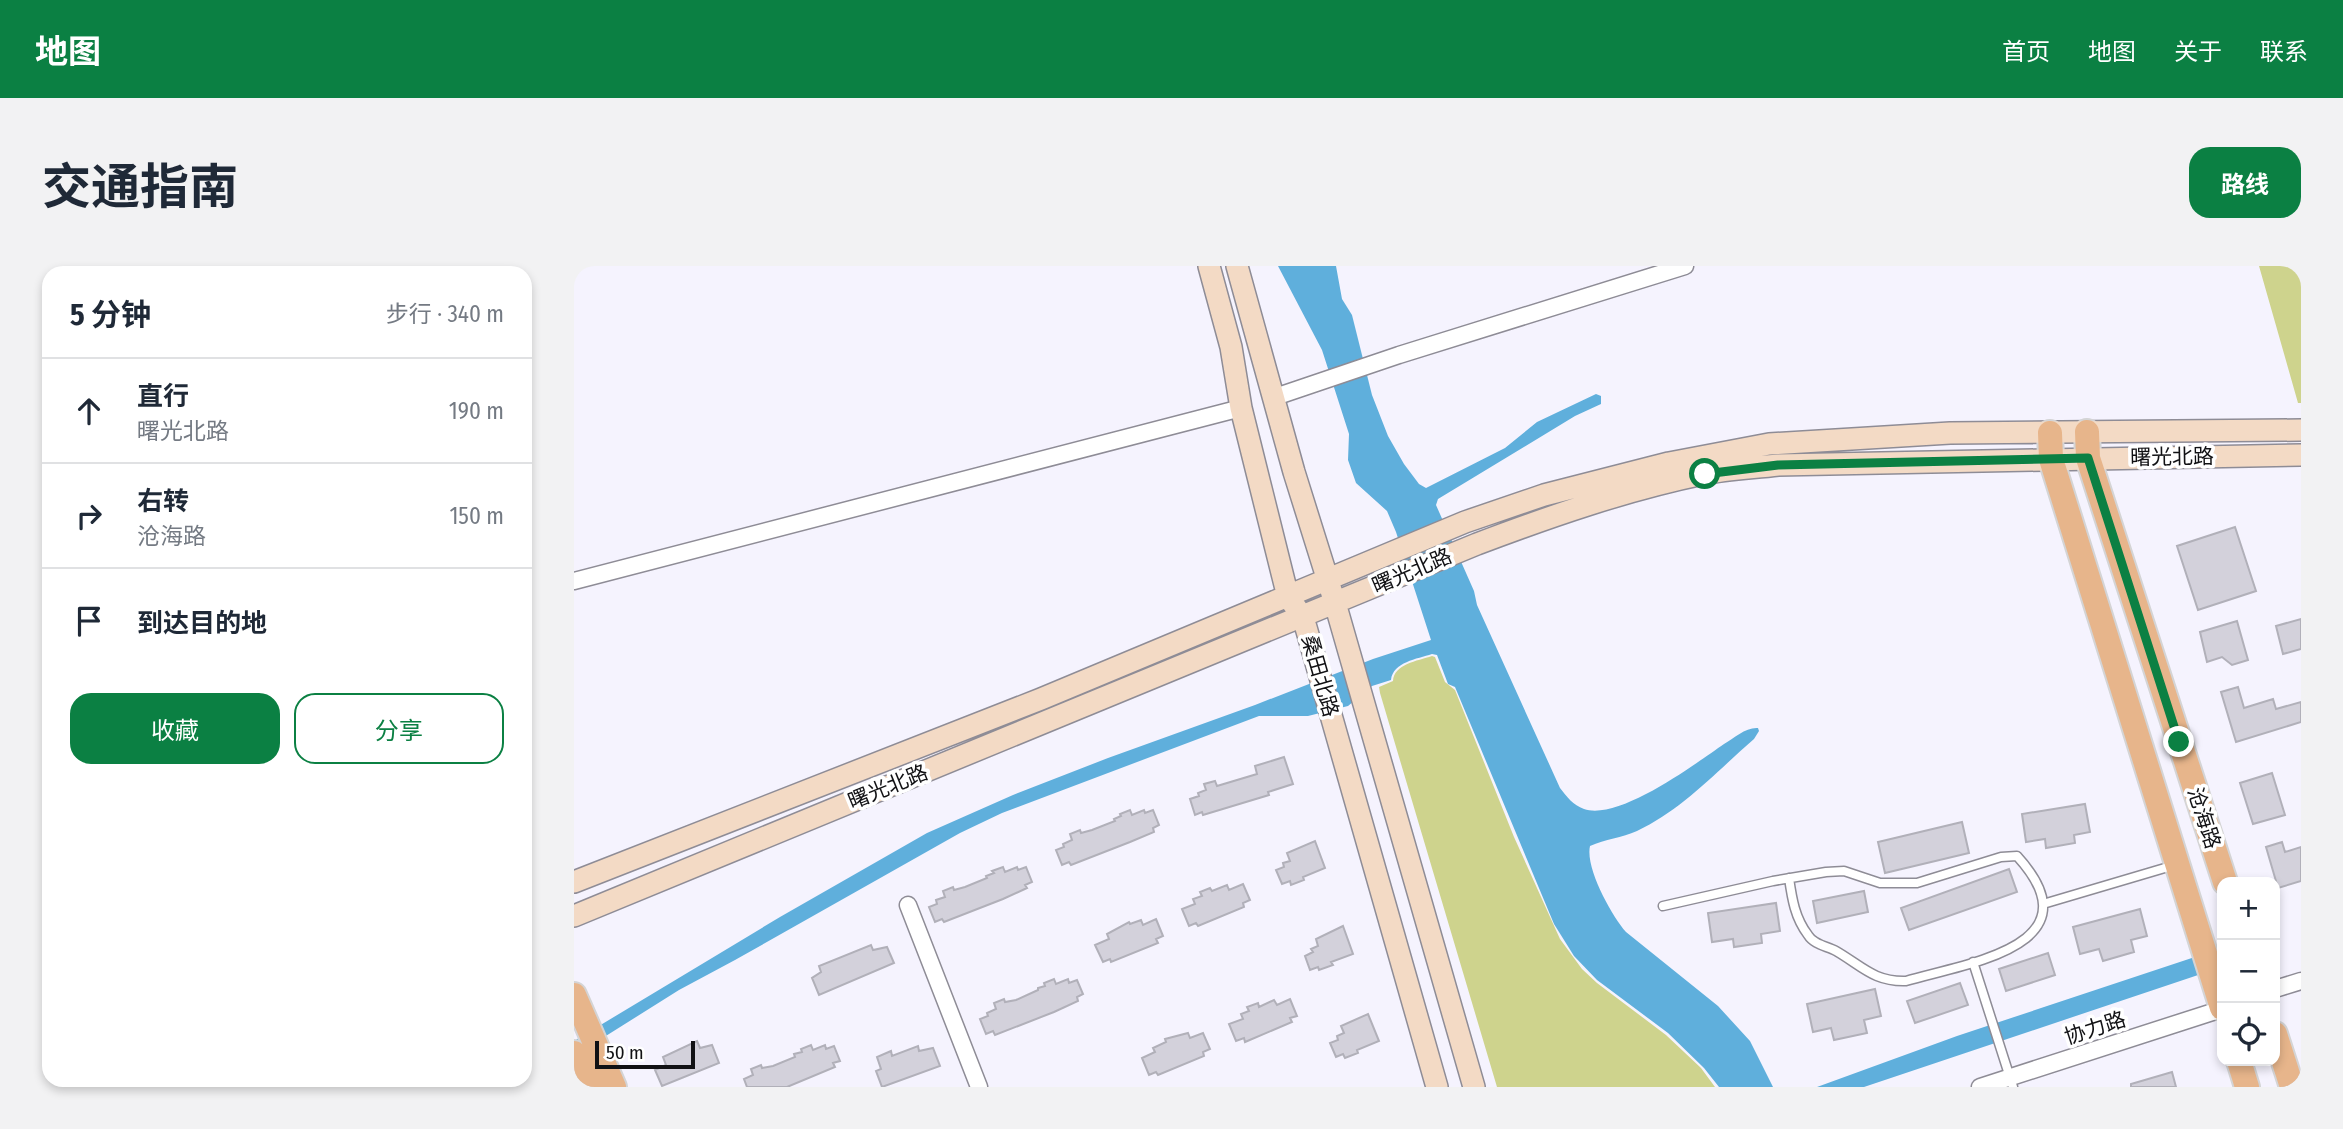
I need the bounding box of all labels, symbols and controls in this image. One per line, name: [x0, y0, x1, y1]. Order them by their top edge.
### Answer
text: 地图: [35, 32, 101, 72]
text: 首页: [2002, 38, 2050, 66]
text: 地图: [2088, 38, 2136, 66]
text: 关于: [2174, 38, 2222, 66]
text: 联系: [2260, 38, 2308, 66]
button: 路线: [2189, 147, 2301, 218]
text: 交通指南: [42, 158, 238, 217]
text: 5 分钟: [70, 297, 151, 333]
text: 步行 · 340 m: [386, 300, 504, 328]
text: 直行: [137, 381, 189, 412]
icon: ahead: [70, 392, 108, 430]
text: 190 m: [449, 397, 504, 425]
text: 曙光北路: [137, 417, 229, 445]
street label: 曙光北路: [2130, 443, 2214, 471]
route start: [1689, 458, 1720, 489]
text: 右转: [137, 486, 189, 517]
icon: right: [70, 497, 108, 535]
text: 150 m: [449, 502, 504, 530]
text: 沧海路: [137, 522, 206, 550]
street label: 曙光北路: [1368, 543, 1456, 599]
icon: arrive: [70, 602, 108, 640]
text: 到达目的地: [137, 608, 267, 639]
street label: 桑田北路: [1296, 632, 1344, 720]
button: 收藏: [70, 693, 280, 764]
button: 分享: [294, 693, 504, 764]
route end: [2163, 726, 2194, 757]
street label: 曙光北路: [844, 759, 932, 815]
street label: 沧海路: [2182, 784, 2226, 852]
map controls: [2217, 877, 2280, 1066]
button: +: [2217, 877, 2280, 940]
button: −: [2217, 940, 2280, 1003]
button: locate: [2217, 1003, 2280, 1066]
street label: 协力路: [2061, 1006, 2129, 1050]
scale bar: [595, 1038, 695, 1070]
text: 50 m: [606, 1041, 644, 1064]

